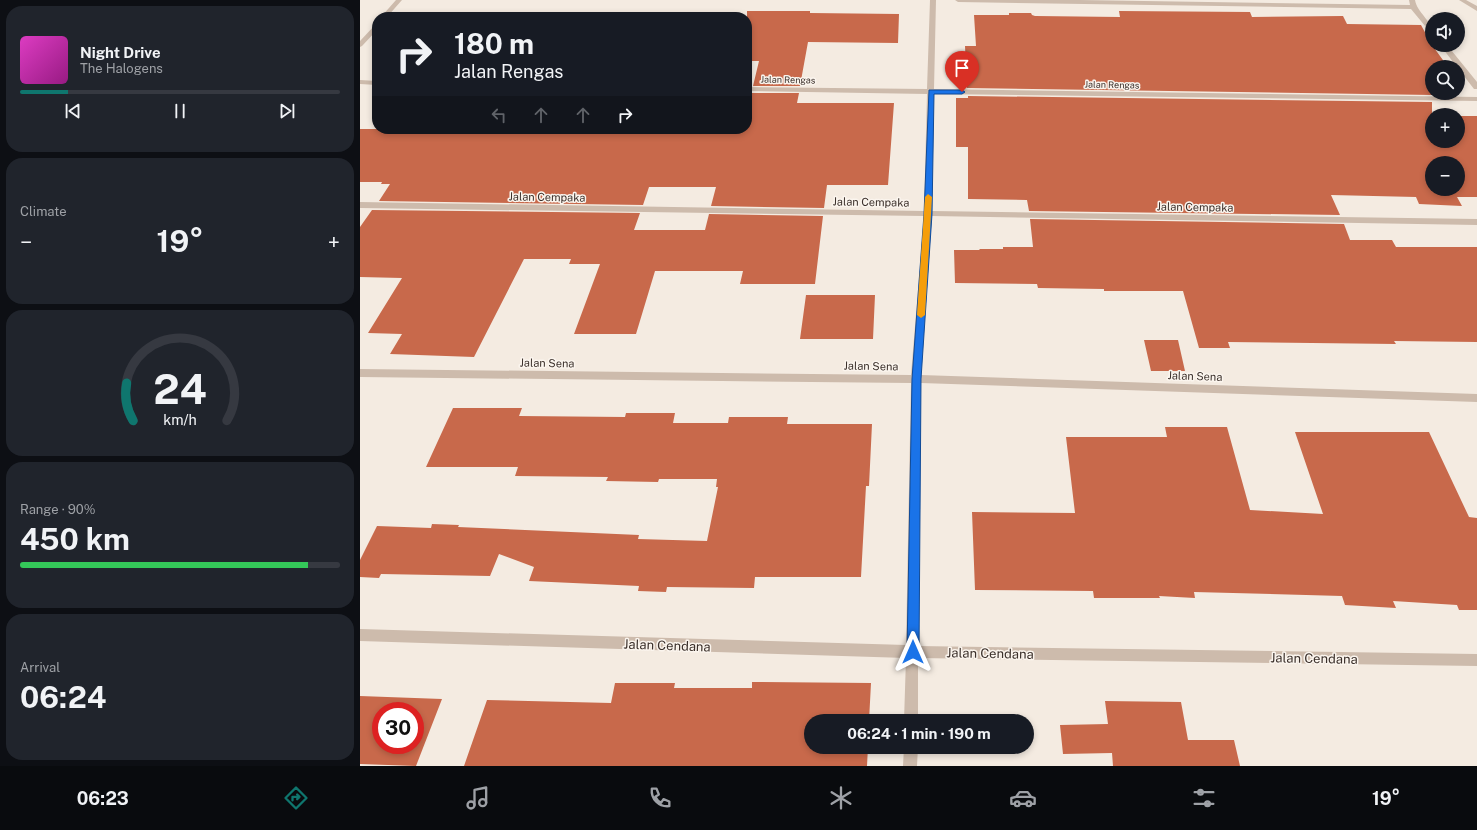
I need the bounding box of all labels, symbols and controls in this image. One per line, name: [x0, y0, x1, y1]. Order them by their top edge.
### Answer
map controls: [1425, 12, 1465, 196]
button: sound: [1425, 12, 1465, 52]
text: 180 m: [454, 27, 534, 60]
icon: right: [388, 28, 440, 80]
text: Night Drive: [80, 44, 161, 61]
pin: [945, 51, 979, 92]
icon: arrive: [951, 57, 973, 79]
button: search: [1425, 60, 1465, 100]
text: The Halogens: [80, 61, 163, 76]
text: Jalan Rengas: [454, 61, 563, 82]
street label: Jalan Rengas: [761, 74, 816, 85]
street label: Jalan Rengas: [1085, 79, 1140, 90]
icon: previous: [62, 100, 84, 122]
icon: pause: [169, 100, 191, 122]
icon: next: [276, 100, 298, 122]
icon: left: [488, 104, 510, 126]
icon: ahead: [530, 104, 552, 126]
icon: ahead: [572, 104, 594, 126]
icon: right: [614, 104, 636, 126]
button: +: [1425, 108, 1465, 148]
button: −: [1425, 156, 1465, 196]
street label: Jalan Cempaka: [509, 190, 585, 204]
street label: Jalan Cempaka: [833, 195, 909, 209]
street label: Jalan Cempaka: [1157, 200, 1233, 214]
text: Climate: [20, 204, 67, 219]
text: 19°: [157, 223, 203, 259]
text: −: [20, 229, 32, 255]
text: +: [328, 229, 340, 255]
street label: Jalan Sena: [520, 357, 574, 369]
street label: Jalan Sena: [844, 360, 898, 372]
text: 24: [153, 364, 207, 413]
street label: Jalan Sena: [1167, 369, 1223, 383]
text: km/h: [163, 411, 197, 428]
text: Range · 90%: [20, 502, 95, 517]
text: 450 km: [20, 521, 130, 557]
position arrow: [892, 631, 934, 673]
street label: Jalan Cendana: [623, 636, 711, 655]
street label: Jalan Cendana: [946, 645, 1034, 662]
street label: Jalan Cendana: [1270, 650, 1358, 667]
text: Arrival: [20, 660, 60, 675]
text: 06:24: [20, 679, 106, 715]
speed limit sign: 30: [372, 702, 424, 754]
text: 06:24 · 1 min · 190 m: [847, 725, 991, 742]
icon: directions: [282, 784, 310, 812]
icon: music: [464, 784, 492, 812]
icon: phone: [646, 784, 674, 812]
icon: climate: [827, 784, 855, 812]
icon: car: [1009, 784, 1037, 812]
icon: filters: [1190, 784, 1218, 812]
text: 06:23: [77, 788, 129, 809]
text: 19°: [1372, 788, 1400, 809]

